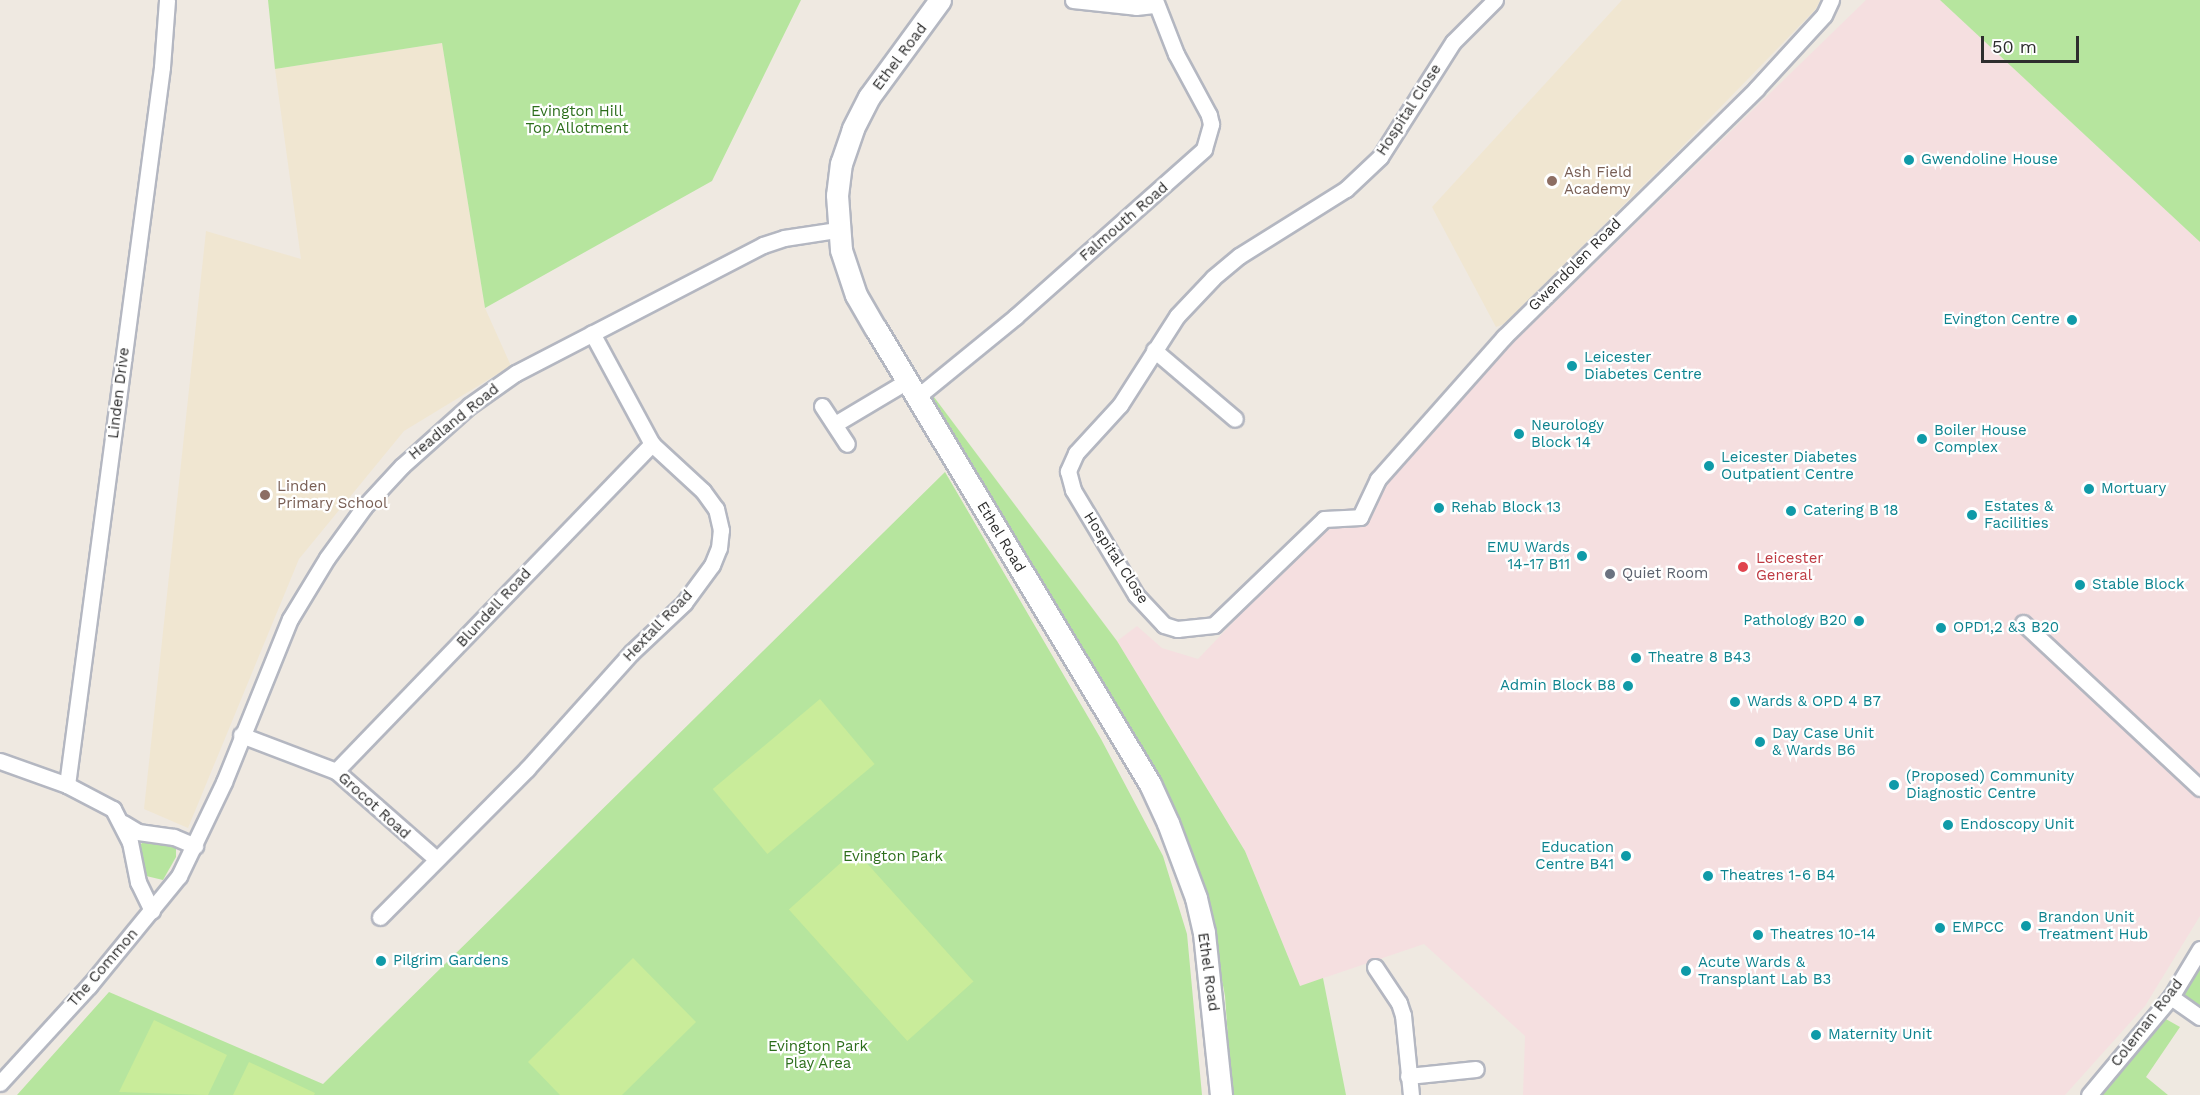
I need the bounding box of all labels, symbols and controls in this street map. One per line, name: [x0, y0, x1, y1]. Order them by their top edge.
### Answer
street label: Ethel Road: [869, 20, 931, 94]
scale bar: [1984, 24, 2082, 62]
text: 50 m: [1992, 36, 2037, 57]
street label: Hospital Close: [1373, 61, 1445, 159]
park label: Evington Hill Top Allotment: [525, 102, 629, 137]
place label: Gwendoline House: [1921, 151, 2058, 169]
marker: Gwendoline House: [1902, 153, 1916, 167]
place label: Ash Field Academy: [1564, 163, 1632, 198]
marker: Ash Field Academy: [1545, 174, 1559, 188]
street label: Falmouth Road: [1076, 179, 1172, 265]
street label: Gwendolen Road: [1525, 215, 1625, 315]
place label: Evington Centre: [1943, 311, 2060, 329]
marker: Evington Centre: [2065, 313, 2079, 327]
street label: Linden Drive: [104, 346, 134, 440]
place label: Leicester Diabetes Centre: [1584, 348, 1702, 383]
marker: Leicester Diabetes Centre: [1565, 359, 1579, 373]
street label: Headland Road: [405, 380, 503, 464]
place label: Neurology Block 14: [1531, 416, 1604, 451]
place label: Boiler House Complex: [1934, 421, 2027, 456]
marker: Neurology Block 14: [1512, 427, 1526, 441]
marker: Boiler House Complex: [1915, 432, 1929, 446]
place label: Leicester Diabetes Outpatient Centre: [1721, 448, 1857, 483]
marker: Leicester Diabetes Outpatient Centre: [1702, 459, 1716, 473]
place label: Linden Primary School: [277, 477, 388, 512]
place label: Mortuary: [2101, 480, 2166, 498]
marker: Mortuary: [2082, 482, 2096, 496]
marker: Linden Primary School: [258, 488, 272, 502]
place label: Estates & Facilities: [1984, 497, 2053, 532]
street label: Ethel Road: [973, 498, 1029, 576]
place label: Rehab Block 13: [1451, 499, 1562, 517]
marker: Rehab Block 13: [1432, 501, 1446, 515]
place label: Catering B 18: [1803, 502, 1899, 520]
marker: Catering B 18: [1784, 504, 1798, 518]
marker: Estates & Facilities: [1965, 508, 1979, 522]
street label: Hospital Close: [1080, 509, 1152, 607]
place label: EMU Wards 14-17 B11: [1486, 538, 1570, 573]
marker: EMU Wards 14-17 B11: [1575, 549, 1589, 563]
place label: Leicester General: [1756, 549, 1823, 584]
marker: Leicester General: [1734, 558, 1752, 576]
street label: Blundell Road: [453, 565, 535, 651]
place label: Quiet Room: [1622, 565, 1708, 583]
marker: Quiet Room: [1603, 567, 1617, 581]
place label: Stable Block: [2092, 576, 2184, 594]
marker: Stable Block: [2073, 578, 2087, 592]
street label: Hextall Road: [619, 586, 697, 666]
place label: Pathology B20: [1743, 612, 1847, 630]
marker: Pathology B20: [1852, 614, 1866, 628]
place label: OPD1,2 &3 B20: [1953, 619, 2059, 637]
marker: OPD1,2 &3 B20: [1934, 621, 1948, 635]
place label: Theatre 8 B43: [1648, 649, 1751, 667]
marker: Theatre 8 B43: [1629, 651, 1643, 665]
place label: Admin Block B8: [1500, 677, 1616, 695]
marker: Admin Block B8: [1621, 679, 1635, 693]
place label: Wards & OPD 4 B7: [1747, 693, 1881, 711]
marker: Wards & OPD 4 B7: [1728, 695, 1742, 709]
place label: Day Case Unit & Wards B6: [1772, 724, 1874, 759]
marker: Day Case Unit & Wards B6: [1753, 735, 1767, 749]
place label: (Proposed) Community Diagnostic Centre: [1906, 767, 2074, 802]
street label: Grocot Road: [334, 769, 414, 843]
marker: (Proposed) Community Diagnostic Centre: [1887, 778, 1901, 792]
place label: Endoscopy Unit: [1960, 816, 2075, 834]
marker: Endoscopy Unit: [1941, 818, 1955, 832]
place label: Education Centre B41: [1535, 838, 1614, 873]
park label: Evington Park: [843, 848, 943, 866]
marker: Education Centre B41: [1619, 849, 1633, 863]
place label: Theatres 1-6 B4: [1720, 867, 1835, 885]
marker: Theatres 1-6 B4: [1701, 869, 1715, 883]
place label: Brandon Unit Treatment Hub: [2038, 908, 2148, 943]
place label: EMPCC: [1952, 919, 2004, 937]
marker: Brandon Unit Treatment Hub: [2019, 919, 2033, 933]
marker: EMPCC: [1933, 921, 1947, 935]
street label: The Common: [64, 925, 142, 1011]
place label: Theatres 10-14: [1770, 926, 1876, 944]
marker: Theatres 10-14: [1751, 928, 1765, 942]
street label: Ethel Road: [1194, 931, 1222, 1013]
place label: Pilgrim Gardens: [393, 952, 509, 970]
place label: Acute Wards & Transplant Lab B3: [1698, 953, 1831, 988]
marker: Pilgrim Gardens: [374, 954, 388, 968]
marker: Acute Wards & Transplant Lab B3: [1679, 964, 1693, 978]
street label: Coleman Road: [2107, 976, 2187, 1070]
place label: Maternity Unit: [1828, 1026, 1932, 1044]
marker: Maternity Unit: [1809, 1028, 1823, 1042]
park label: Evington Park Play Area: [768, 1037, 868, 1072]

